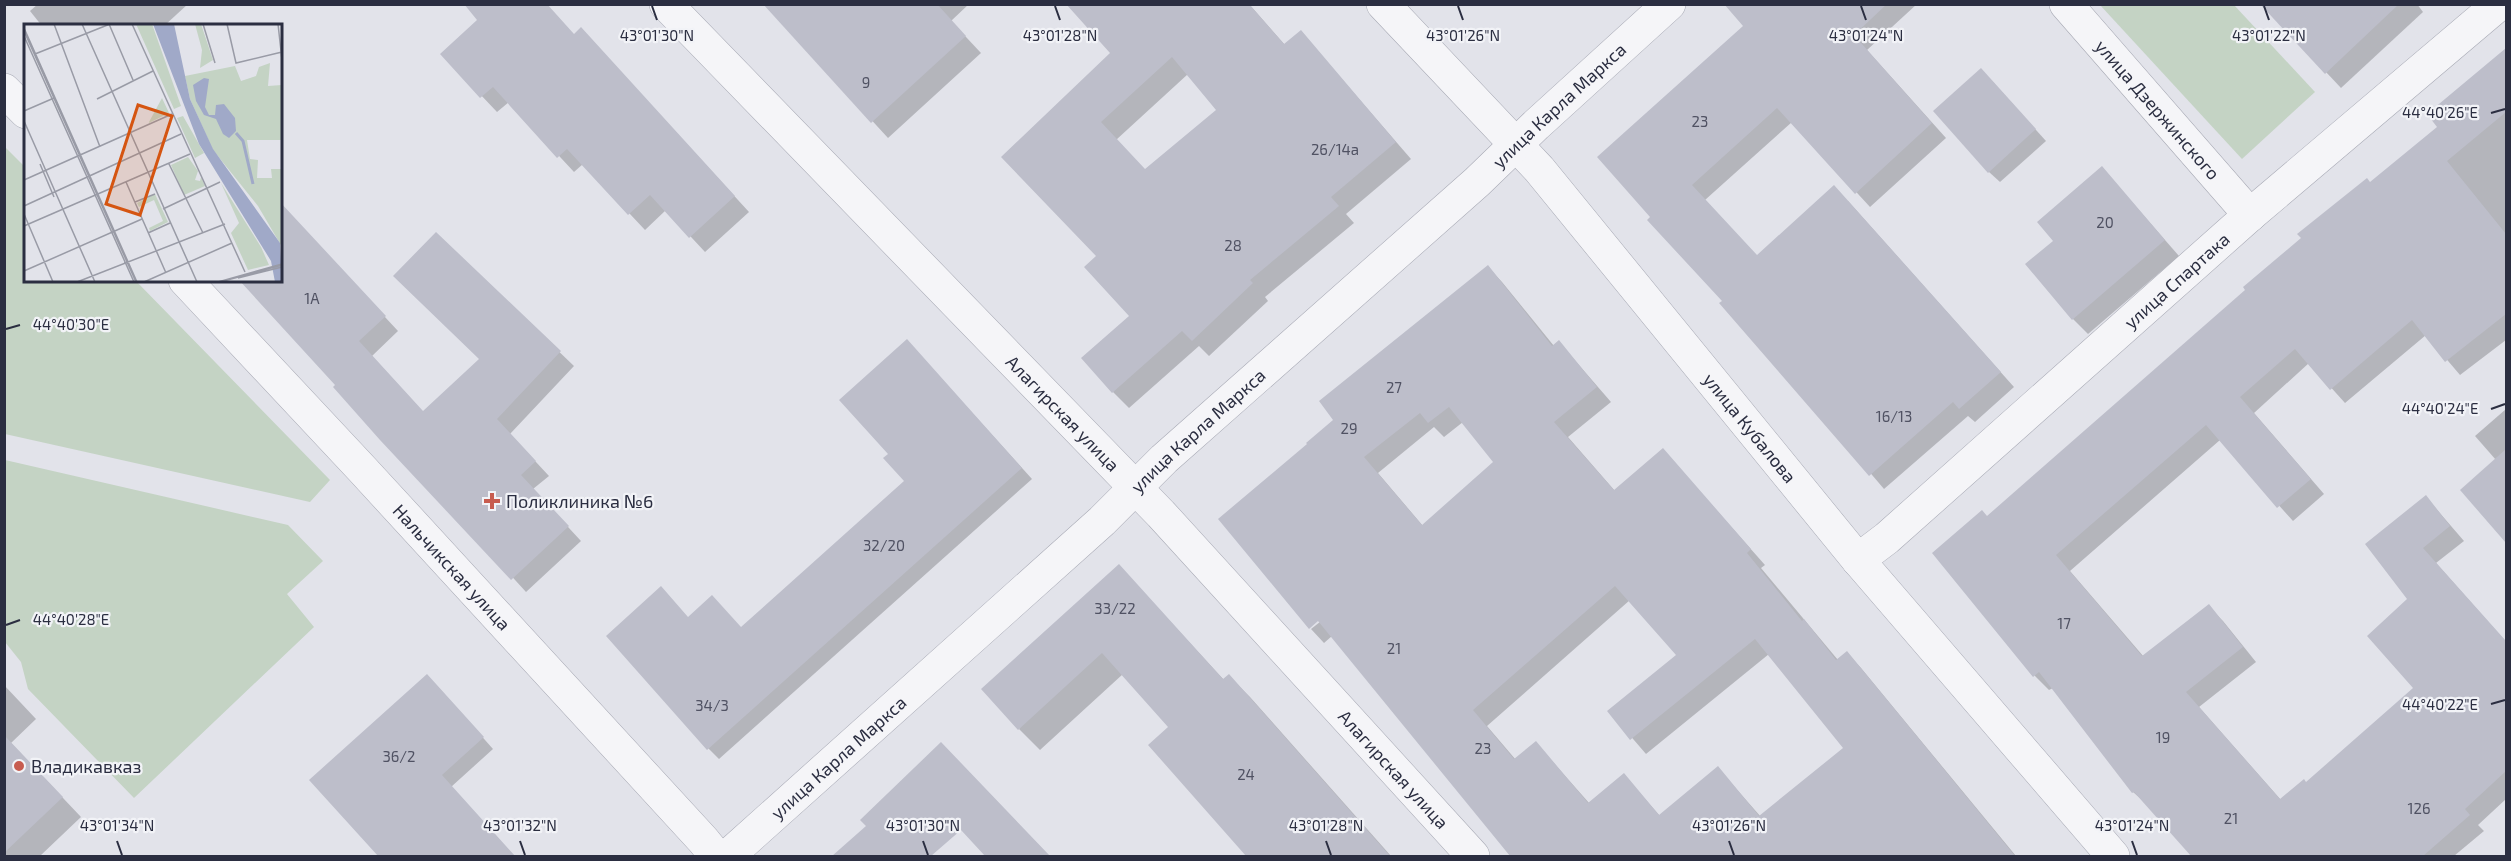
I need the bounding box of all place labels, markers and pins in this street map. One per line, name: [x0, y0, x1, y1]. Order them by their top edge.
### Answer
place label: Поликлиника №6: [506, 490, 653, 512]
marker: Поликлиника №6: [483, 492, 501, 510]
place label: Владикавказ: [31, 755, 141, 777]
marker: Владикавказ: [12, 759, 26, 773]

